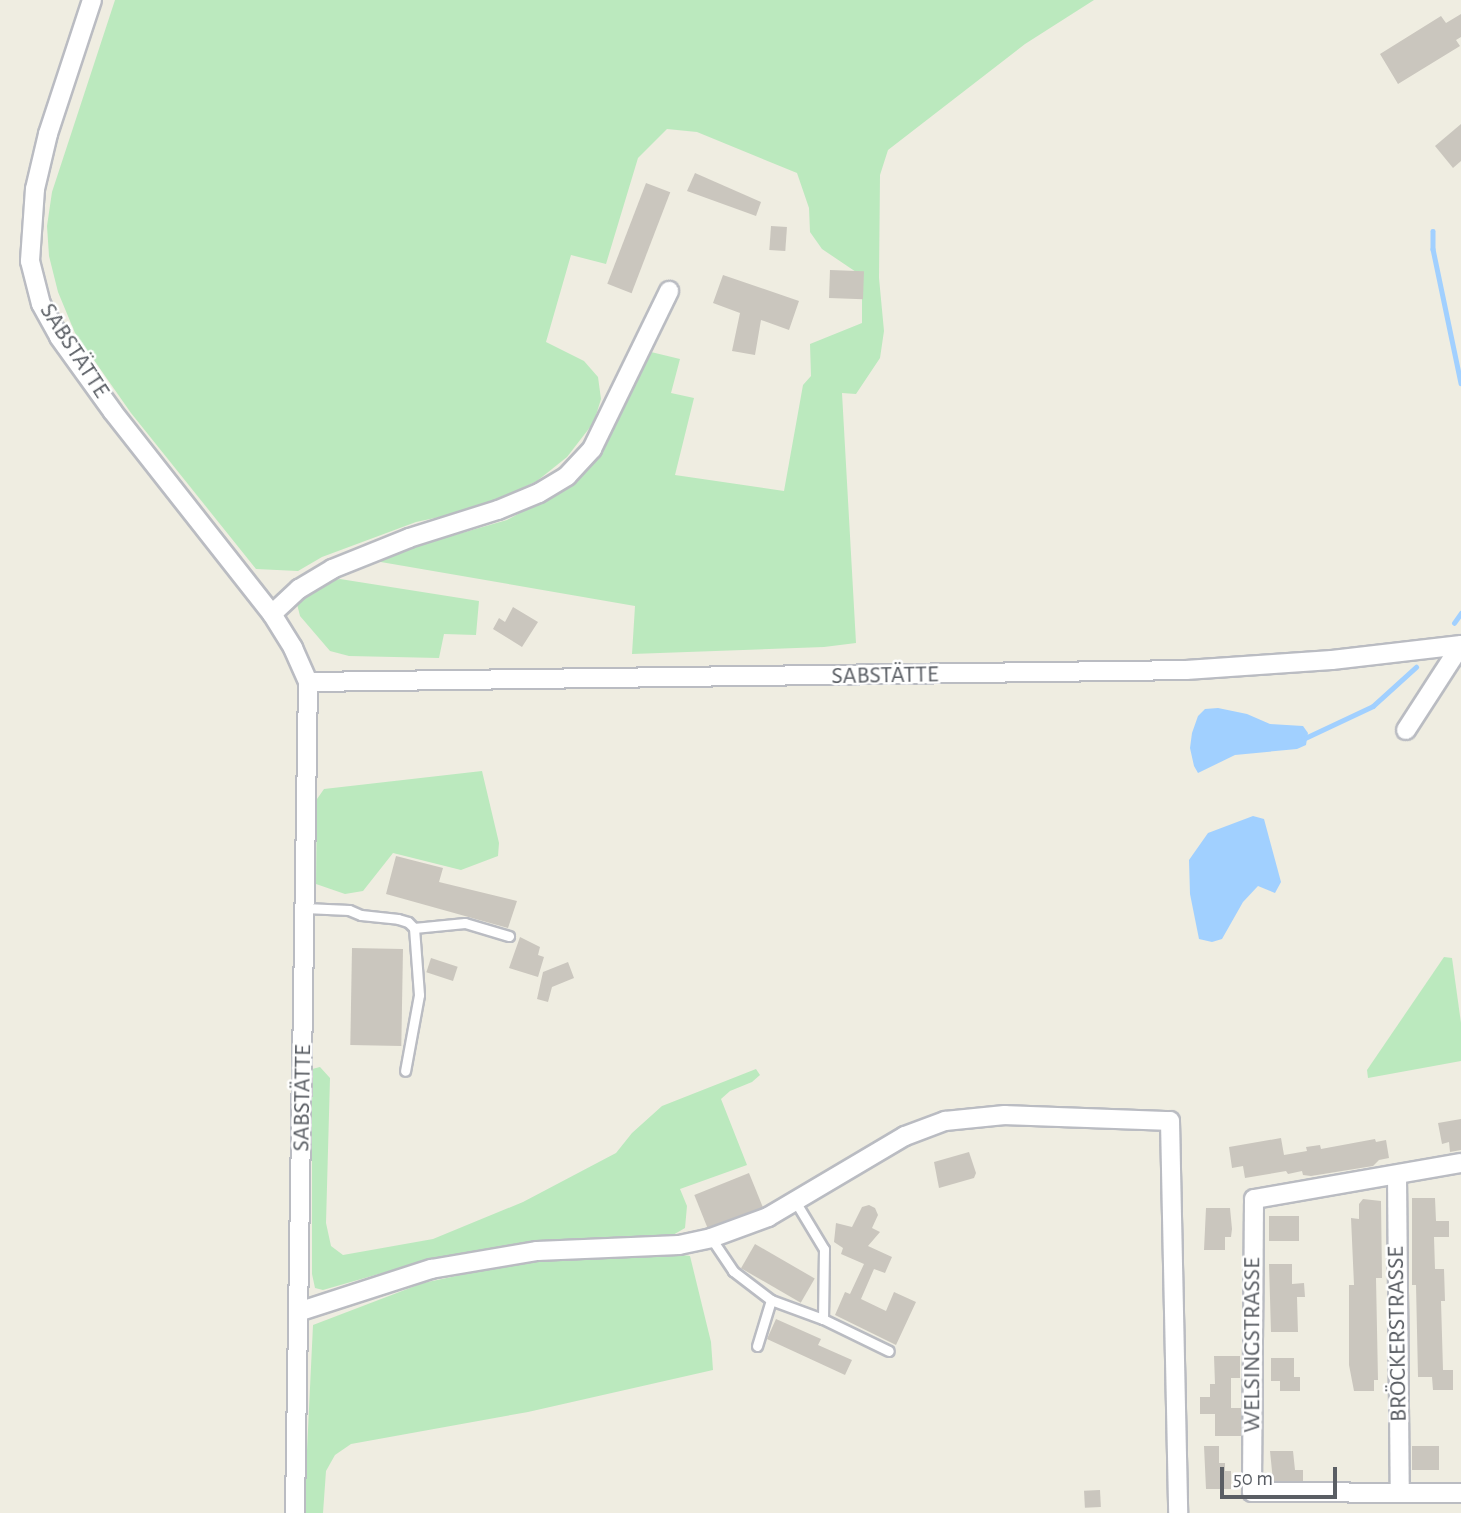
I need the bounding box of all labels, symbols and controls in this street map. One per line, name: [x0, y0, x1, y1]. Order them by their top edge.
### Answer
street label: SABSTÄTTE: [33, 298, 115, 404]
street label: SABSTÄTTE: [831, 661, 939, 691]
street label: SABSTÄTTE: [288, 1044, 318, 1152]
street label: BRÖCKERSTRASSE: [1382, 1246, 1414, 1422]
street label: WELSINGSTRASSE: [1239, 1257, 1267, 1433]
scale bar: [1223, 1454, 1340, 1498]
text: 50 m: [1233, 1468, 1273, 1489]

